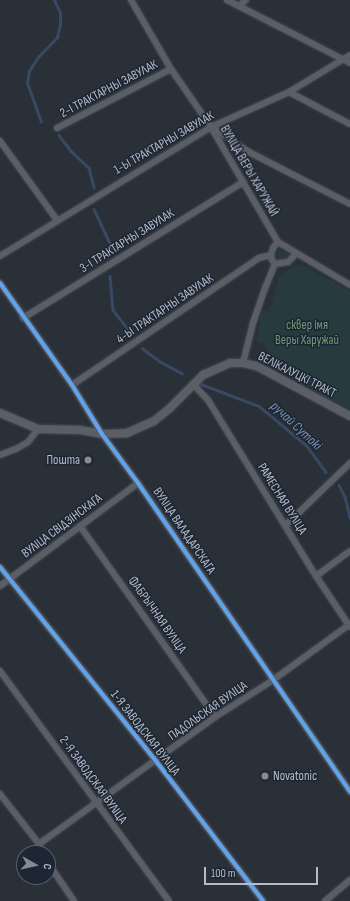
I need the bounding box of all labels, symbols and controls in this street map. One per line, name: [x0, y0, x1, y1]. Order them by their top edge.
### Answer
street label: 2-І ТРАКТАРНЫ ЗАВУЛАК: [58, 57, 160, 121]
street label: 1-Ы ТРАКТАРНЫ ЗАВУЛАК: [111, 108, 217, 178]
street label: ВУЛІЦА ВЕРЫ ХАРУЖАЙ: [217, 123, 281, 219]
street label: 3-І ТРАКТАРНЫ ЗАВУЛАК: [77, 206, 177, 276]
street label: 4-Ы ТРАКТАРНЫ ЗАВУЛАК: [113, 271, 217, 347]
park label: сквер імя Веры Харужай: [275, 318, 339, 349]
street label: ВЕЛІКАЛУЦКІ ТРАКТ: [255, 349, 339, 401]
water label: ручай Сутокі: [267, 398, 325, 454]
place label: Пошта: [46, 452, 80, 468]
marker: Пошта: [83, 455, 93, 465]
street label: РАМЕСНАЯ ВУЛІЦА: [254, 460, 310, 538]
street label: ВУЛІЦА ВАЛАДАРСКАГА: [149, 485, 219, 577]
street label: ВУЛІЦА СВІДЗІНСКАГА: [19, 491, 105, 561]
street label: ФАБРЫЧНАЯ ВУЛІЦА: [125, 573, 189, 657]
street label: ПАДОЛЬСКАЯ ВУЛІЦА: [166, 678, 250, 744]
street label: 1-Я ЗАВОДСКАЯ ВУЛІЦА: [107, 687, 183, 779]
street label: 2-Я ЗАВОДСКАЯ ВУЛІЦА: [56, 733, 130, 827]
place label: Novatonic: [273, 768, 317, 784]
marker: Novatonic: [260, 771, 270, 781]
north arrow: [16, 845, 56, 885]
scale bar: [206, 859, 320, 885]
text: С: [41, 863, 54, 870]
text: 100 m: [211, 866, 236, 881]

